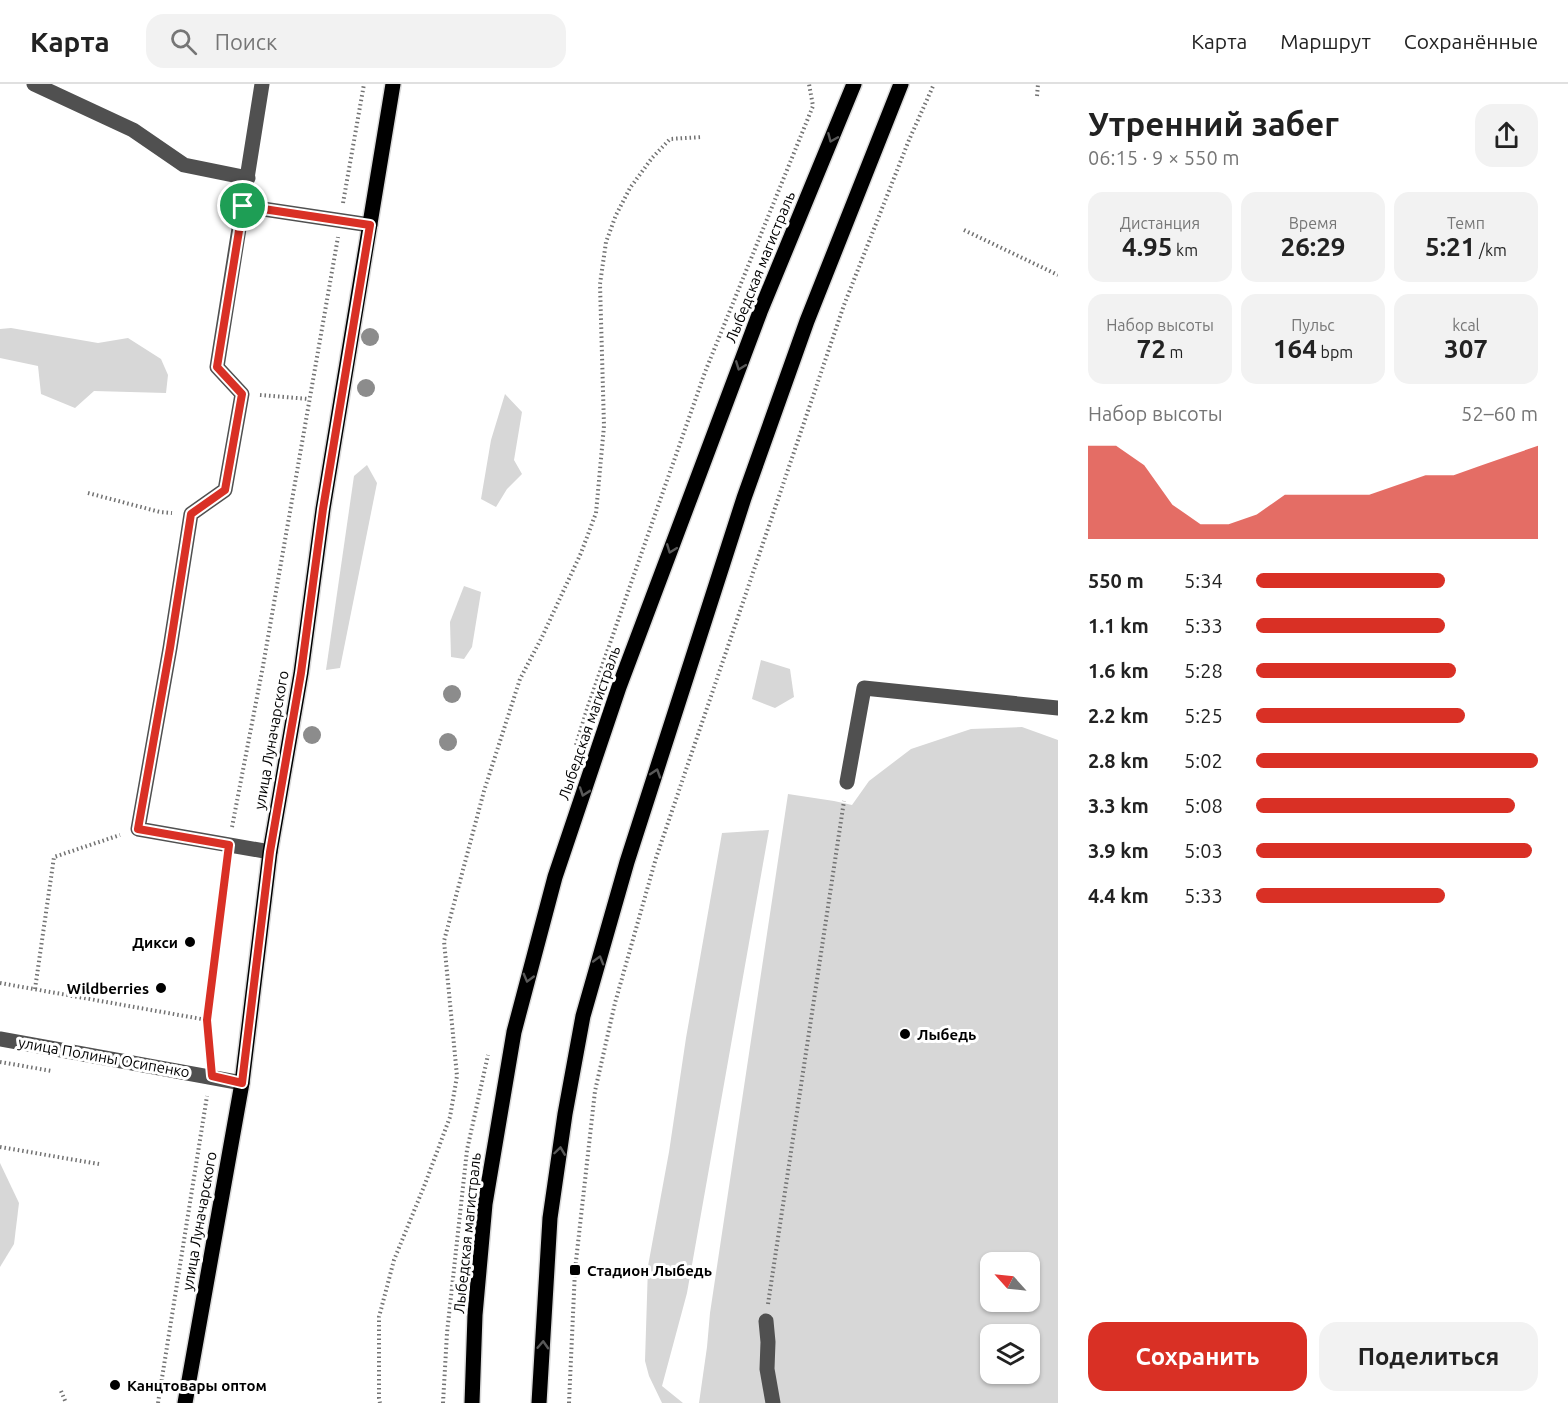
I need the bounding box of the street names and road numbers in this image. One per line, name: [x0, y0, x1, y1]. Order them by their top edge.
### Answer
street label: Лыбедская магистраль: [722, 189, 798, 345]
street label: Лыбедская магистраль: [555, 644, 623, 802]
street label: улица Луначарского: [250, 669, 292, 811]
street label: улица Полины Осипенко: [17, 1034, 191, 1080]
street label: улица Луначарского: [178, 1150, 220, 1292]
street label: Лыбедская магистраль: [450, 1151, 484, 1314]

